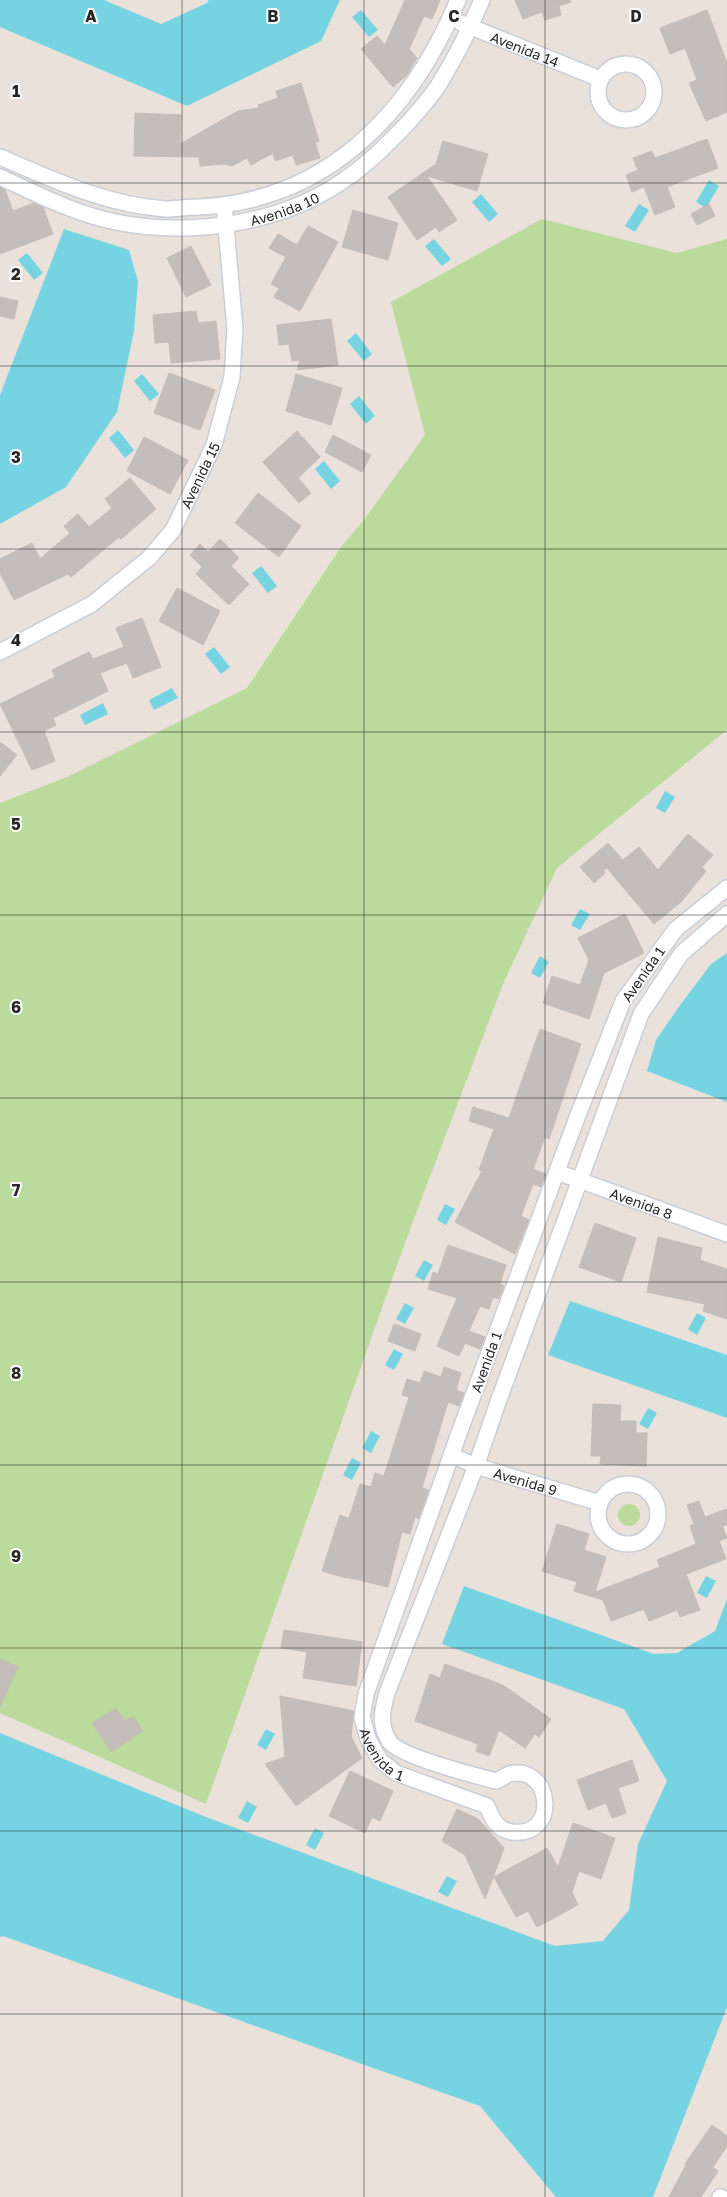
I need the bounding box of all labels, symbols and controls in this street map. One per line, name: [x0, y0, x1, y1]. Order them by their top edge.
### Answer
text: A: [85, 6, 97, 26]
text: B: [267, 6, 279, 26]
text: C: [448, 6, 460, 26]
text: D: [630, 6, 642, 26]
street label: Avenida 14: [488, 27, 562, 70]
text: 1: [12, 81, 20, 101]
street label: Avenida 10: [248, 188, 322, 228]
text: 2: [11, 264, 21, 284]
street label: Avenida 15: [176, 439, 223, 511]
text: 3: [11, 447, 21, 467]
text: 4: [11, 630, 21, 650]
text: 5: [11, 814, 21, 834]
street label: Avenida 1: [618, 943, 668, 1005]
text: 6: [11, 997, 21, 1017]
text: 7: [12, 1180, 21, 1200]
street label: Avenida 8: [608, 1184, 675, 1222]
street label: Avenida 1: [467, 1329, 505, 1395]
text: 8: [11, 1363, 21, 1383]
street label: Avenida 9: [492, 1463, 559, 1498]
text: 9: [11, 1546, 21, 1566]
street label: Avenida 1: [357, 1726, 406, 1784]

